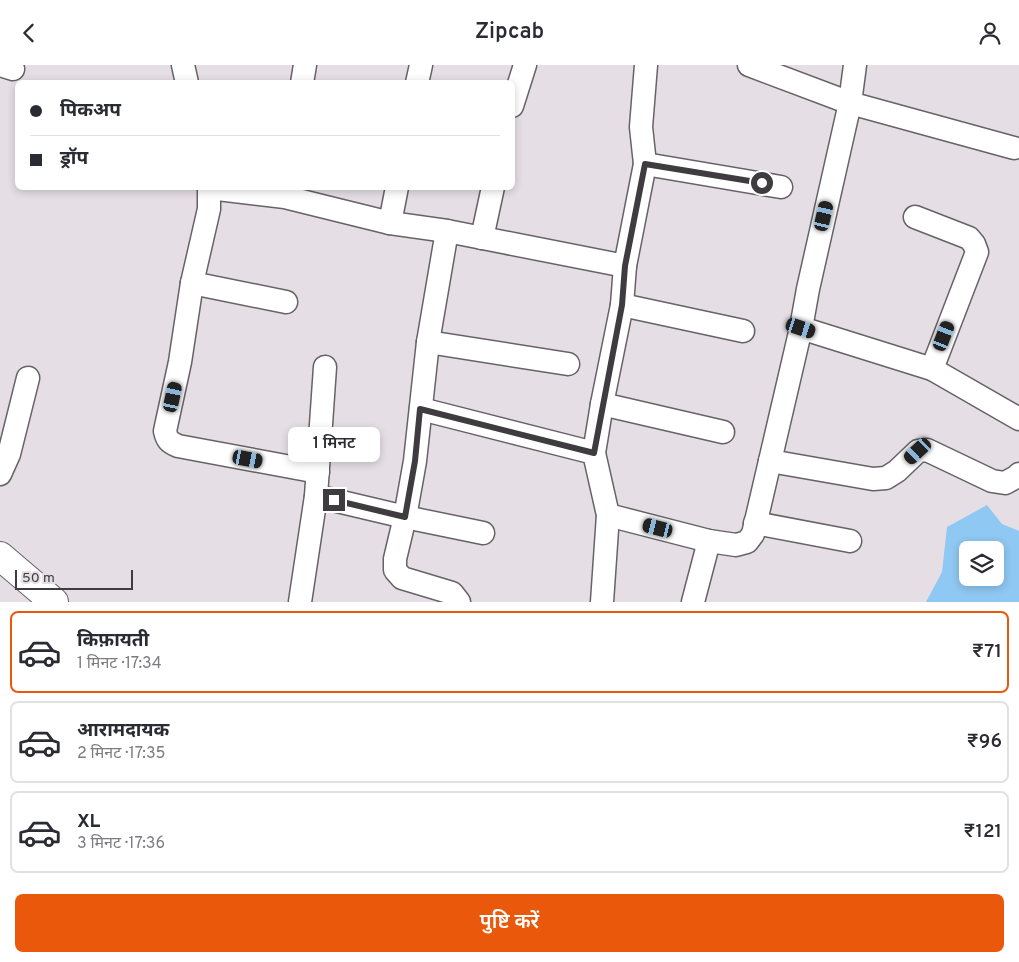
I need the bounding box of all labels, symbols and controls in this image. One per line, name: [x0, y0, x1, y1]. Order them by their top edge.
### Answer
icon: back: [15, 19, 43, 47]
text: Zipcab: [475, 19, 544, 46]
icon: person: [976, 19, 1004, 47]
text: पिकअप: [60, 99, 121, 123]
text: ड्रॉप: [60, 147, 88, 171]
route start: [751, 172, 773, 194]
car: [813, 200, 834, 232]
car: [784, 316, 817, 340]
car: [931, 319, 956, 353]
car: [162, 381, 183, 413]
callout: 1 मिनट: [288, 427, 380, 463]
text: 1 मिनट: [313, 434, 355, 454]
car: [901, 435, 934, 467]
car: [231, 449, 264, 469]
route end: [323, 489, 345, 511]
car: [641, 517, 674, 539]
map controls: [959, 541, 1004, 586]
button: layers: [959, 541, 1004, 586]
scale bar: [15, 567, 132, 590]
text: 50 m: [22, 570, 55, 587]
text: किफ़ायती: [77, 629, 149, 653]
icon: car: [17, 630, 62, 675]
text: ₹71: [972, 640, 1002, 664]
text: 1 मिनट · 17:34: [77, 654, 162, 674]
text: आरामदायक: [77, 719, 169, 743]
icon: car: [17, 720, 62, 765]
text: ₹96: [967, 730, 1002, 754]
text: 2 मिनट · 17:35: [77, 744, 166, 764]
icon: car: [17, 810, 62, 855]
text: XL: [77, 810, 100, 834]
text: ₹121: [963, 820, 1002, 844]
text: 3 मिनट · 17:36: [77, 834, 165, 854]
button: पुष्टि करें: [15, 894, 1004, 952]

